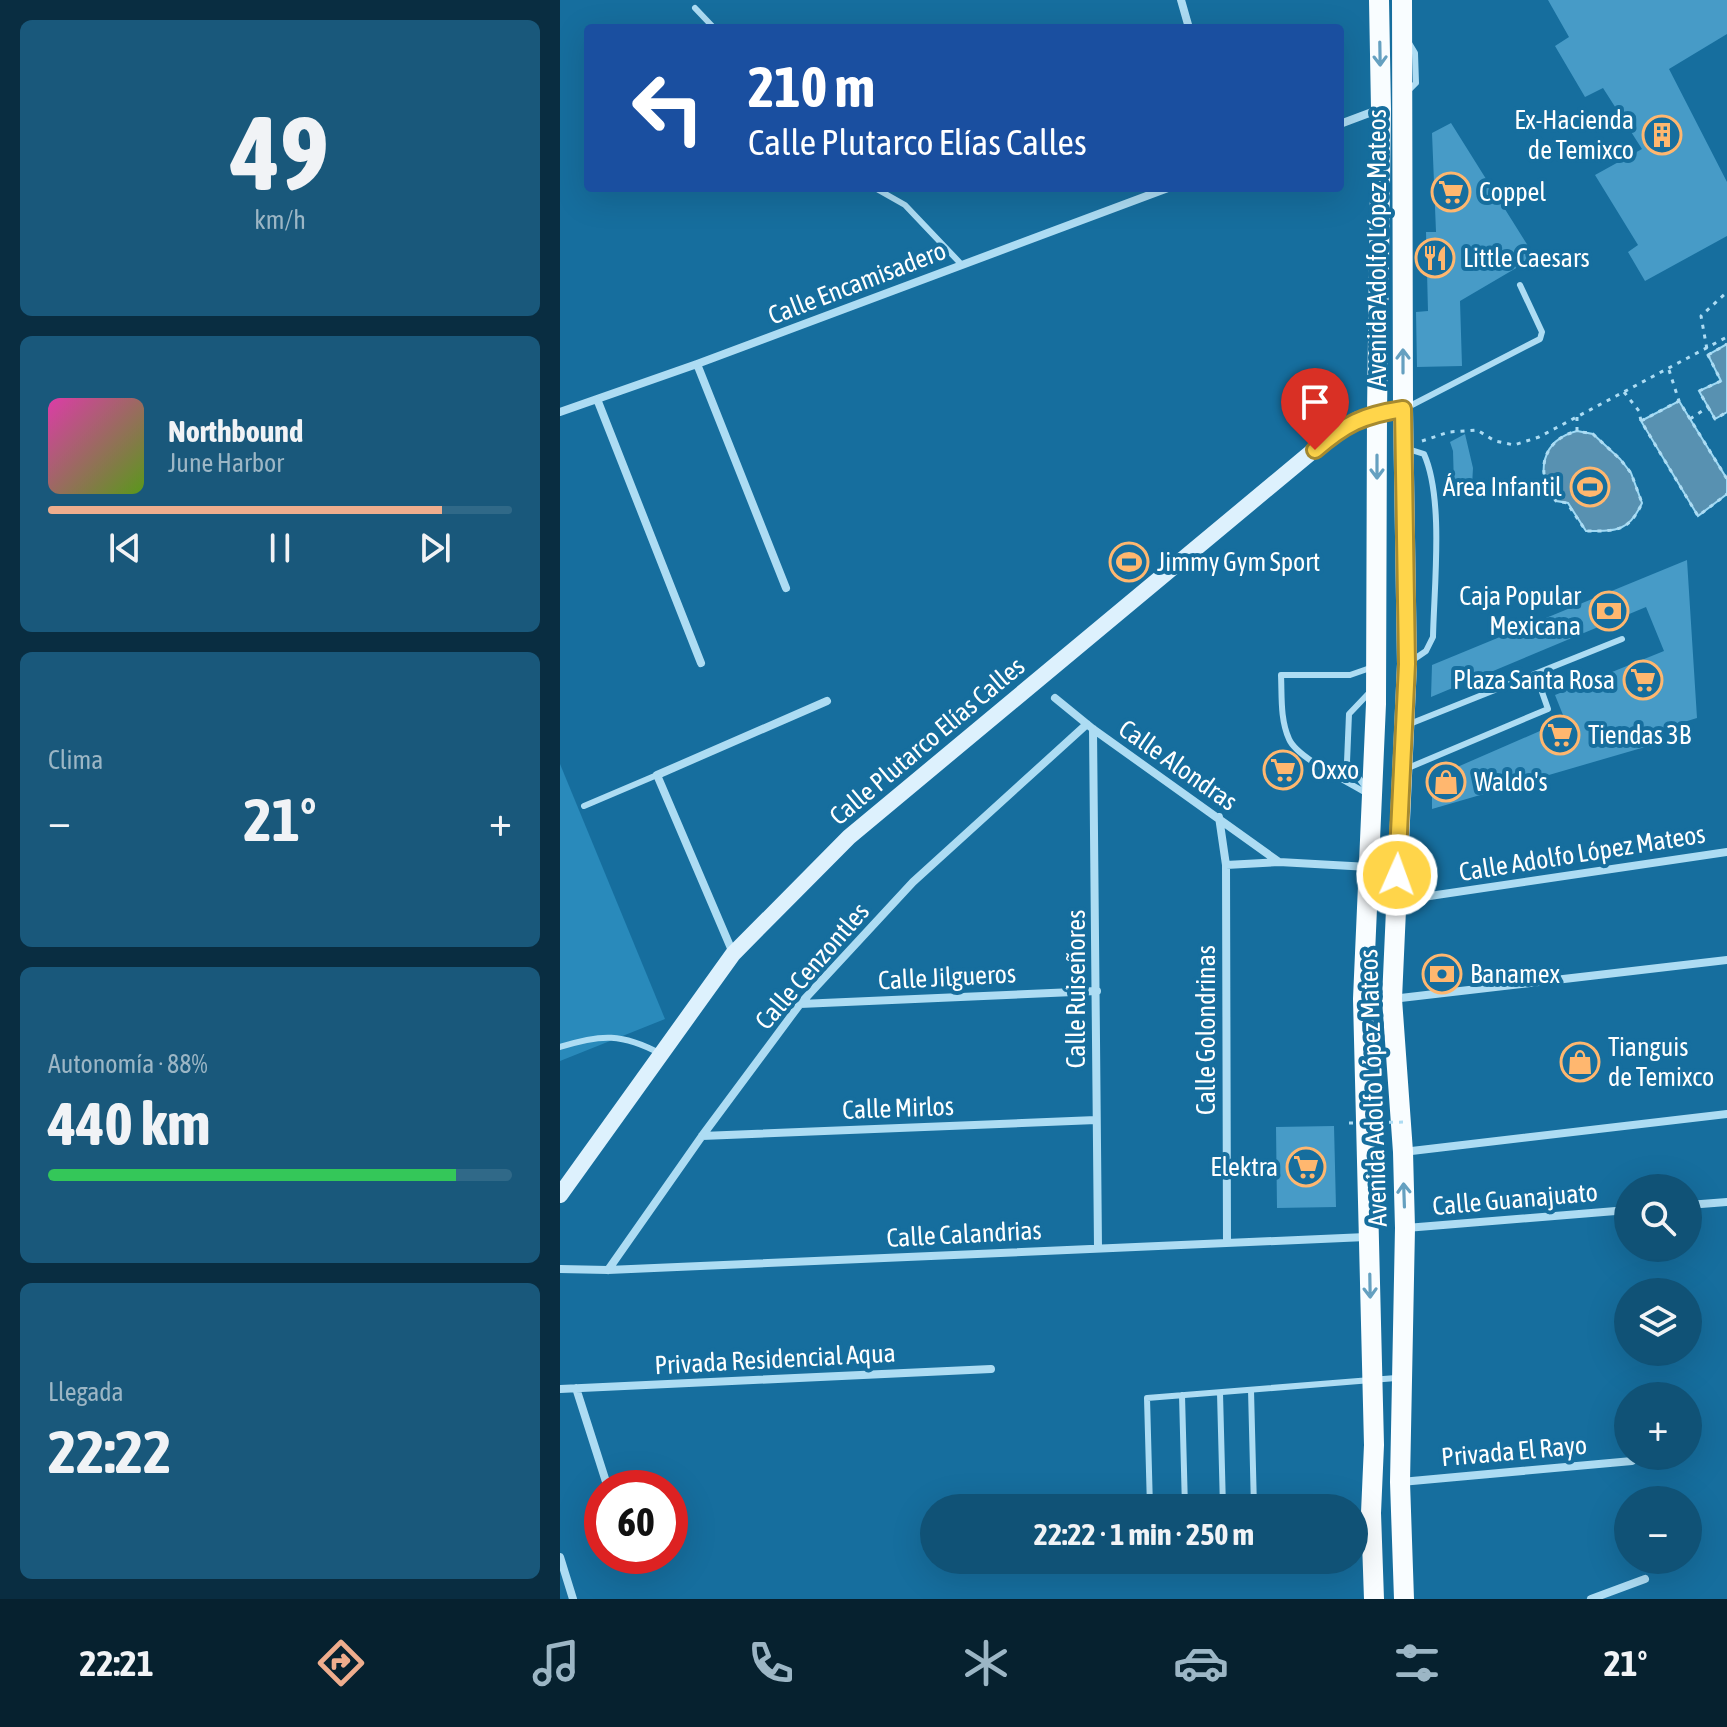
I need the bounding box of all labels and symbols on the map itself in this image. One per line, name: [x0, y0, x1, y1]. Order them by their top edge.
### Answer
one-way arrow: [1372, 40, 1388, 67]
place label: Ex-Hacienda de Temixco: [1514, 105, 1634, 165]
street label: Avenida Adolfo López Mateos: [1362, 109, 1392, 387]
building icon: Ex-Hacienda de Temixco: [1641, 114, 1683, 156]
supermarket icon: Coppel: [1430, 171, 1472, 213]
place label: Coppel: [1479, 177, 1546, 207]
street label: Calle Encamisadero: [764, 235, 950, 331]
restaurant icon: Little Caesars: [1414, 237, 1456, 279]
place label: Little Caesars: [1463, 243, 1590, 273]
one-way arrow: [1395, 348, 1411, 375]
pin: [1281, 368, 1349, 450]
one-way arrow: [1369, 453, 1385, 480]
sports icon: Área Infantil: [1569, 466, 1611, 508]
place label: Área Infantil: [1443, 472, 1562, 502]
sports icon: Jimmy Gym Sport: [1108, 541, 1150, 583]
place label: Jimmy Gym Sport: [1157, 547, 1320, 577]
place label: Caja Popular Mexicana: [1459, 581, 1581, 641]
bank icon: Caja Popular Mexicana: [1588, 590, 1630, 632]
street label: Calle Plutarco Elías Calles: [824, 651, 1030, 831]
supermarket icon: Plaza Santa Rosa: [1622, 659, 1664, 701]
place label: Plaza Santa Rosa: [1453, 665, 1615, 695]
street label: Calle Alondras: [1113, 713, 1243, 817]
supermarket icon: Tiendas 3B: [1539, 714, 1581, 756]
place label: Tiendas 3B: [1588, 720, 1692, 750]
supermarket icon: Oxxo: [1262, 749, 1304, 791]
place label: Oxxo: [1311, 755, 1359, 785]
shop icon: Waldo's: [1425, 761, 1467, 803]
place label: Waldo's: [1474, 767, 1548, 797]
street label: Calle Adolfo López Mateos: [1457, 819, 1707, 887]
position arrow: [1355, 833, 1439, 917]
street label: Calle Cenzontles: [749, 897, 875, 1035]
street label: Calle Ruiseñores: [1061, 910, 1091, 1068]
street label: Calle Golondrinas: [1191, 945, 1221, 1115]
street label: Avenida Adolfo López Mateos: [1353, 949, 1393, 1227]
bank icon: Banamex: [1421, 953, 1463, 995]
street label: Calle Jilgueros: [877, 958, 1017, 996]
place label: Banamex: [1470, 959, 1560, 989]
place label: Tianguis de Temixco: [1608, 1032, 1714, 1092]
shop icon: Tianguis de Temixco: [1559, 1041, 1601, 1083]
street label: Calle Mirlos: [842, 1091, 954, 1125]
supermarket icon: Elektra: [1285, 1146, 1327, 1188]
place label: Elektra: [1210, 1152, 1278, 1182]
street label: Calle Guanajuato: [1431, 1177, 1599, 1221]
one-way arrow: [1396, 1182, 1411, 1209]
street label: Calle Calandrias: [886, 1215, 1042, 1253]
one-way arrow: [1362, 1272, 1378, 1299]
street label: Privada Residencial Aqua: [654, 1338, 896, 1380]
street label: Privada El Rayo: [1440, 1430, 1588, 1472]
speed limit sign: 60: [584, 1470, 688, 1574]

